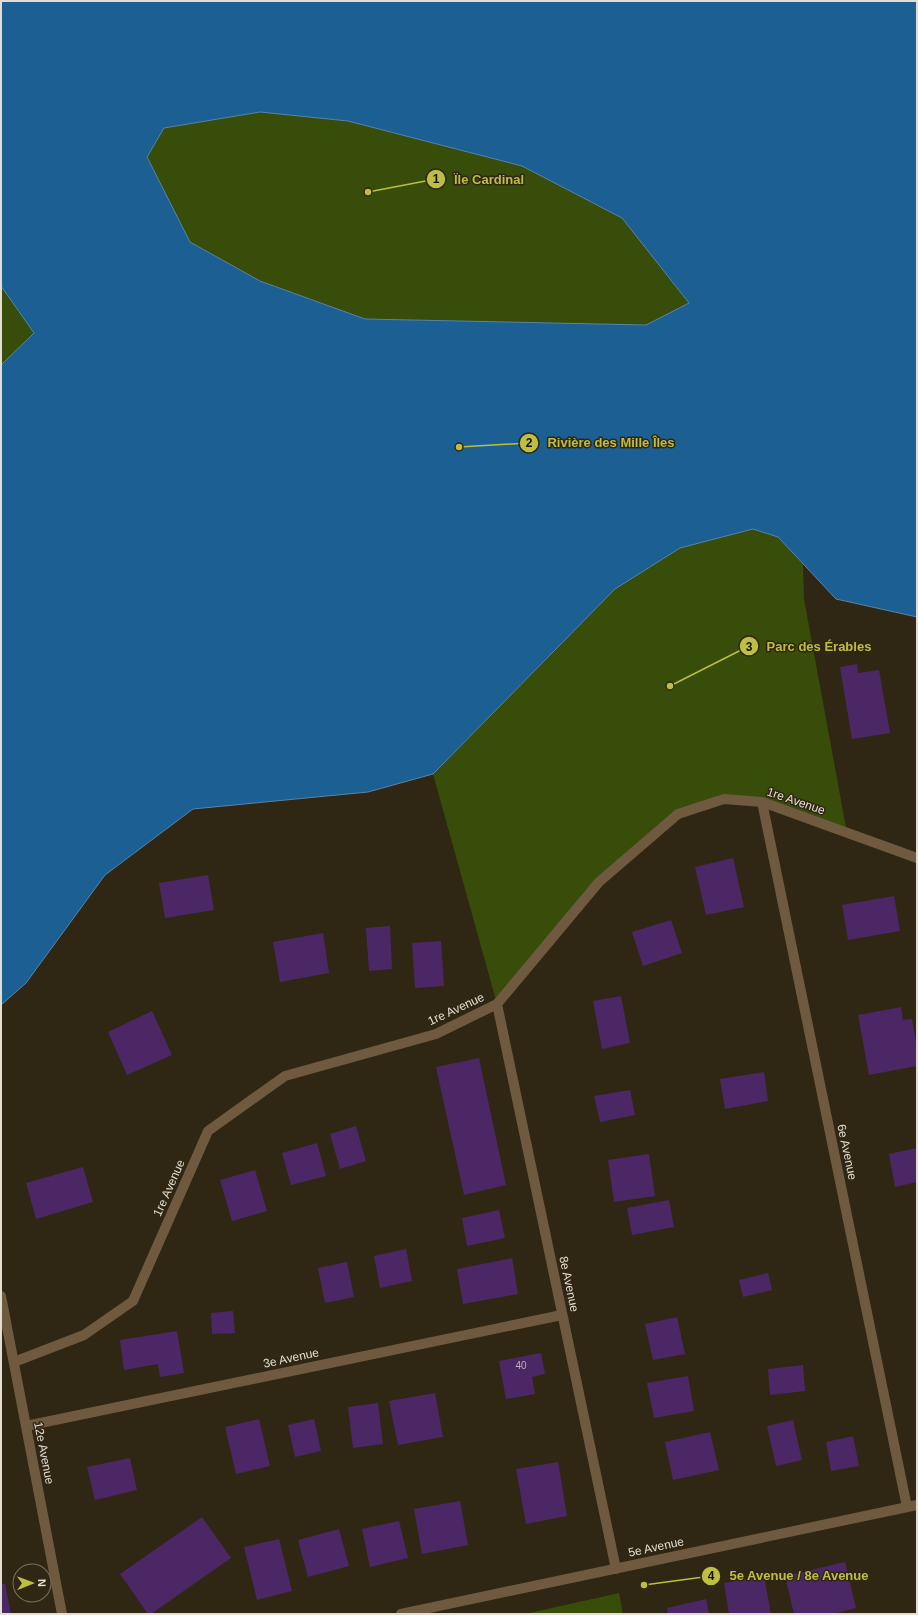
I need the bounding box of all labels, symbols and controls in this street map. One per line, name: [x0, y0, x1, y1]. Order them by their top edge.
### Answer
callout: Ïle Cardinal: [426, 167, 532, 192]
text: 1: [433, 172, 440, 186]
text: Ïle Cardinal: [453, 172, 524, 187]
callout: Rivière des Mille Îles: [519, 430, 683, 455]
text: Rivière des Mille Îles: [547, 435, 675, 450]
text: 2: [526, 436, 533, 450]
callout: Parc des Érables: [739, 634, 880, 659]
text: Parc des Érables: [767, 639, 871, 654]
text: 3: [746, 640, 753, 654]
street label: 1re Avenue: [765, 785, 827, 818]
street label: 1re Avenue: [426, 990, 487, 1028]
street label: 6e Avenue: [834, 1123, 860, 1181]
street label: 1re Avenue: [150, 1157, 188, 1218]
street label: 8e Avenue: [556, 1255, 582, 1313]
street label: 3e Avenue: [262, 1345, 320, 1371]
house number: 40: [515, 1360, 527, 1371]
street label: 12e Avenue: [31, 1421, 57, 1486]
street label: 5e Avenue: [627, 1534, 685, 1560]
north arrow: [12, 1563, 52, 1603]
callout: 5e Avenue / 8e Avenue: [701, 1563, 877, 1588]
text: 5e Avenue / 8e Avenue: [730, 1568, 868, 1583]
text: 4: [708, 1569, 715, 1583]
text: N: [36, 1579, 48, 1587]

